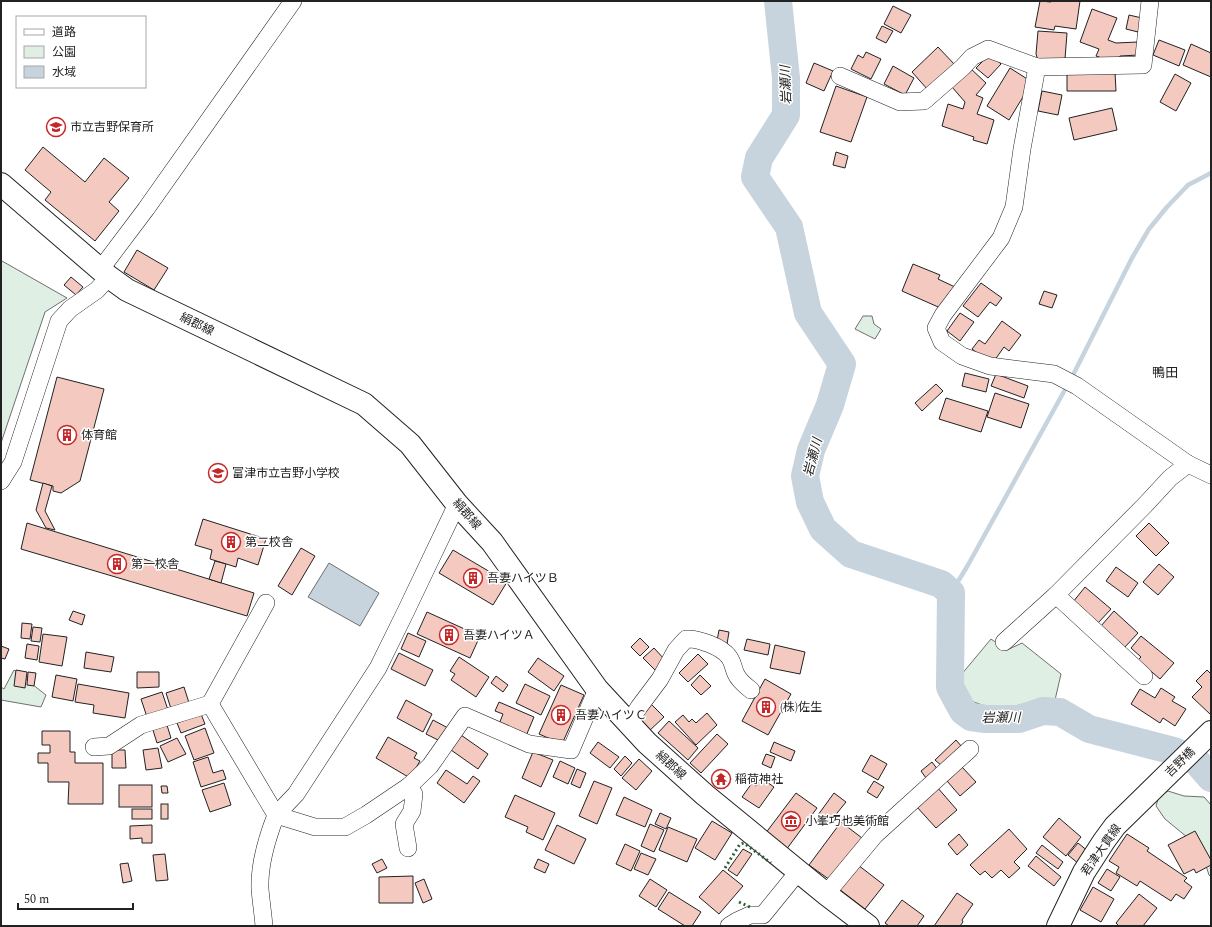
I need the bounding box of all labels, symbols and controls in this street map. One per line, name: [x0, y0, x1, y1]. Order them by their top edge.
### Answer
legend: [16, 16, 146, 88]
text: 道路: [52, 23, 76, 42]
text: 公園: [52, 43, 76, 62]
text: 水域: [52, 63, 76, 82]
water label: 岩瀬川: [775, 63, 797, 105]
school or university icon: 市立吉野保育所: [45, 116, 67, 138]
place label: 市立吉野保育所: [70, 118, 154, 137]
street label: 絹郡線: [176, 308, 217, 341]
district label: 鴨田: [1152, 363, 1178, 383]
building icon: 体育館: [56, 424, 78, 446]
place label: 体育館: [81, 426, 117, 445]
water label: 岩瀬川: [798, 434, 828, 479]
school or university icon: 富津市立吉野小学校: [207, 462, 229, 484]
place label: 富津市立吉野小学校: [232, 464, 340, 483]
street label: 絹郡線: [448, 495, 486, 534]
building icon: 第二校舎: [220, 531, 242, 553]
place label: 第二校舎: [245, 533, 293, 552]
building icon: 第一校舎: [106, 553, 128, 575]
place label: 第一校舎: [131, 555, 179, 574]
building icon: 吾妻ハイツＢ: [462, 567, 484, 589]
place label: 吾妻ハイツＢ: [487, 569, 559, 588]
building icon: 吾妻ハイツＡ: [438, 624, 460, 646]
place label: 吾妻ハイツＡ: [463, 626, 535, 645]
building icon: (株)佐生: [755, 696, 777, 718]
place label: (株)佐生: [780, 698, 822, 717]
building icon: 吾妻ハイツＣ: [550, 704, 572, 726]
place label: 吾妻ハイツＣ: [575, 706, 647, 725]
water label: 岩瀬川: [981, 708, 1023, 728]
street label: 吉野橋: [1161, 743, 1200, 782]
street label: 絹郡線: [651, 746, 690, 784]
temple icon: 稲荷神社: [710, 768, 732, 790]
place label: 稲荷神社: [735, 770, 783, 789]
museum icon: 小峯巧也美術館: [780, 810, 802, 832]
place label: 小峯巧也美術館: [805, 812, 889, 831]
street label: 君津大貫線: [1076, 820, 1126, 880]
scale bar: [18, 885, 133, 911]
text: 50 m: [24, 890, 49, 909]

